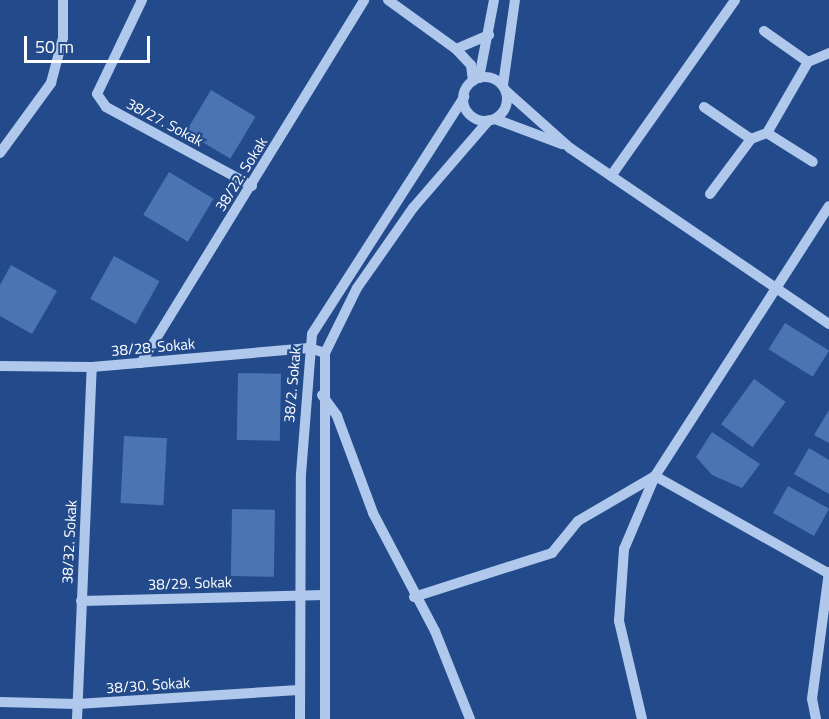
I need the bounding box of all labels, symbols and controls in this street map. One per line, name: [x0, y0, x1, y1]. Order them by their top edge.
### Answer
scale bar: [27, 24, 153, 62]
text: 50 m: [35, 33, 74, 60]
street label: 38/27. Sokak: [124, 94, 206, 150]
street label: 38/22. Sokak: [211, 134, 271, 214]
street label: 38/28. Sokak: [110, 334, 196, 360]
street label: 38/2. Sokak: [280, 346, 304, 424]
street label: 38/32. Sokak: [58, 499, 80, 585]
street label: 38/29. Sokak: [148, 573, 232, 593]
street label: 38/30. Sokak: [105, 673, 191, 697]

